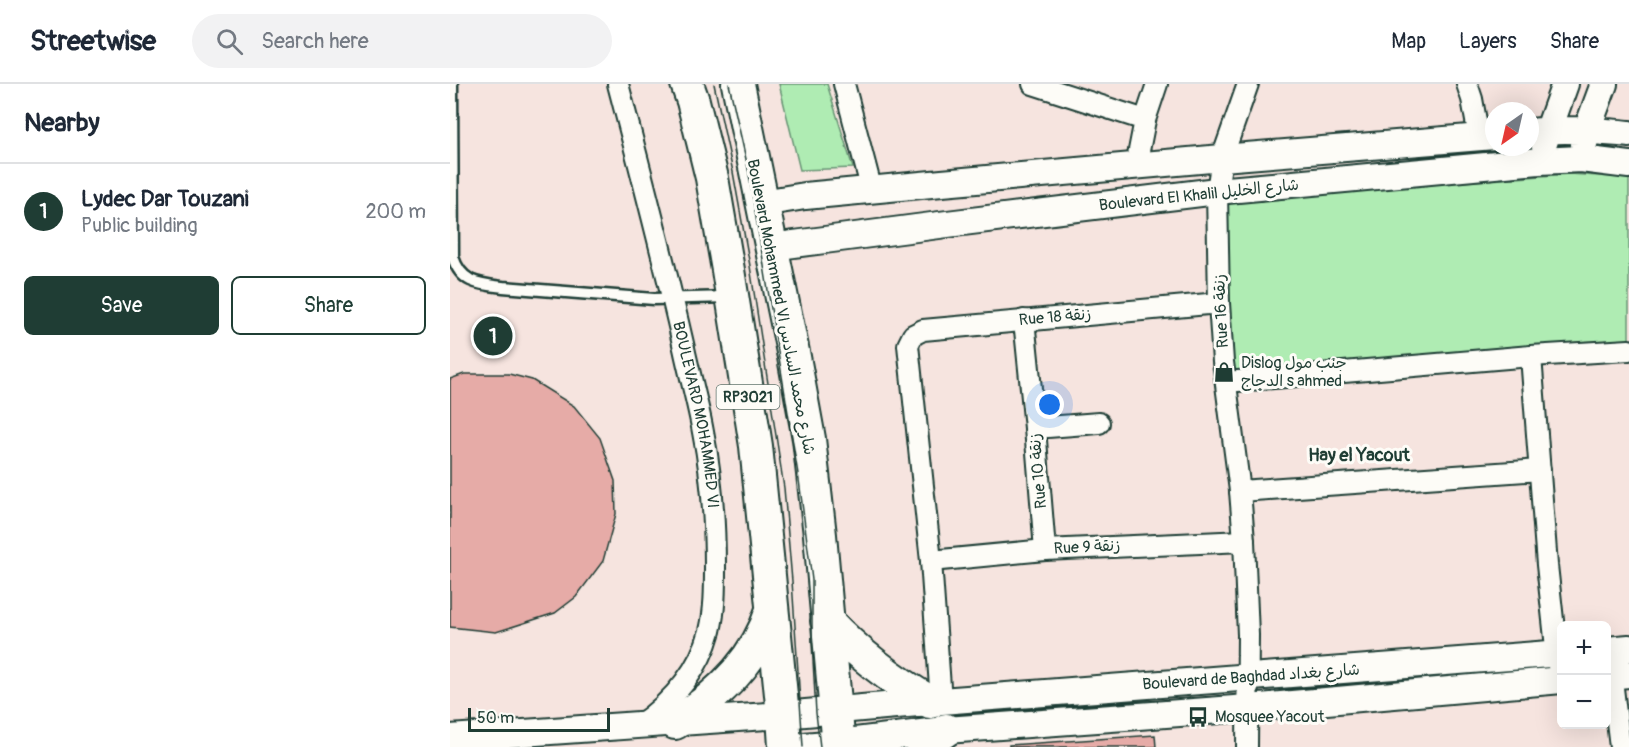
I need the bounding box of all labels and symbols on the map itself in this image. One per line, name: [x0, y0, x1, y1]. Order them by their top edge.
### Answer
north arrow: [1485, 102, 1539, 156]
street label: Boulevard Mohammed VI شارع محمد السادس: [741, 157, 820, 457]
street label: Boulevard El Khalil شارع الخليل: [1098, 175, 1300, 216]
street label: Rue 16 زنقة: [1209, 274, 1233, 348]
street label: Rue 18 زنقة: [1018, 304, 1092, 330]
pin: 1: [474, 314, 513, 358]
street label: BOULEVARD MOHAMMED VI: [668, 319, 723, 509]
place label: Dislog جنب مول الدجاج s ahmed: [1241, 353, 1347, 391]
shop icon: Dislog جنب مول الدجاج s ahmed: [1212, 360, 1236, 384]
road number: RP3021: [716, 385, 780, 409]
your location: [1035, 390, 1064, 419]
street label: Rue 10 زنقة: [1025, 432, 1051, 510]
district label: Hay el Yacout: [1308, 444, 1411, 467]
street label: Rue 9 زنقة: [1053, 535, 1121, 559]
street label: Boulevard de Baghdad شارع بغداد: [1142, 659, 1360, 696]
scale bar: [468, 705, 610, 732]
bus stop icon: Mosquee Yacout: [1186, 705, 1210, 729]
place label: Mosquee Yacout: [1215, 707, 1325, 727]

